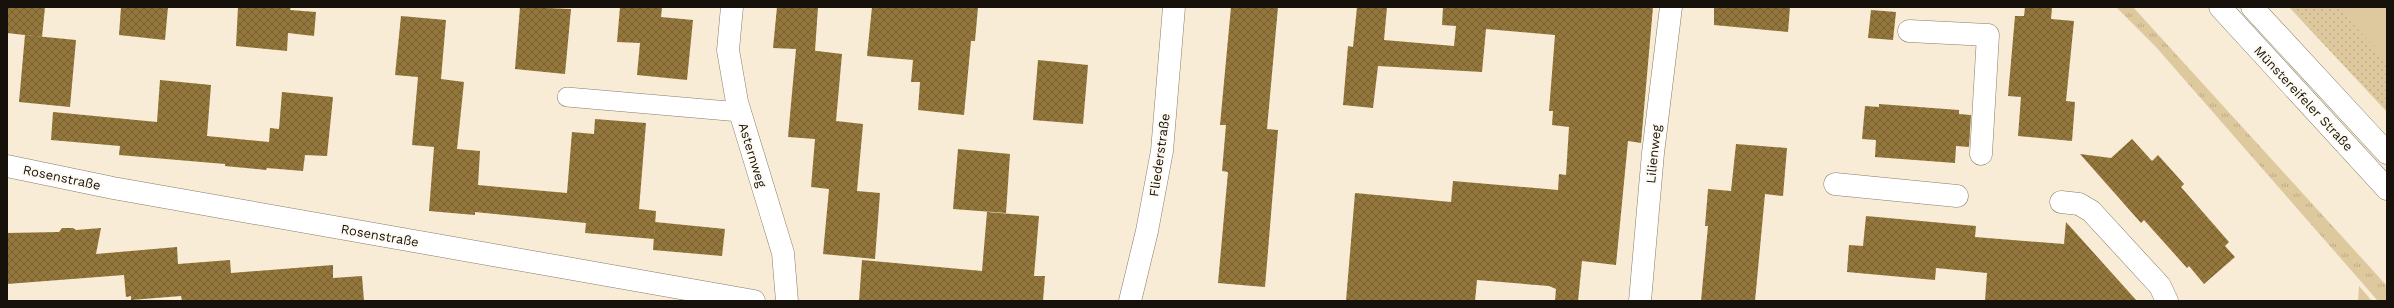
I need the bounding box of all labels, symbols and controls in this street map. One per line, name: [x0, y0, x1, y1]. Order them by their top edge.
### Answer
street label: Münstereifeler Straße: [2251, 43, 2356, 154]
street label: Fliederstraße: [1146, 113, 1173, 198]
street label: Asternweg: [736, 121, 769, 189]
street label: Lilienweg: [1643, 124, 1664, 184]
street label: Rosenstraße: [22, 162, 102, 193]
street label: Rosenstraße: [340, 221, 420, 250]

